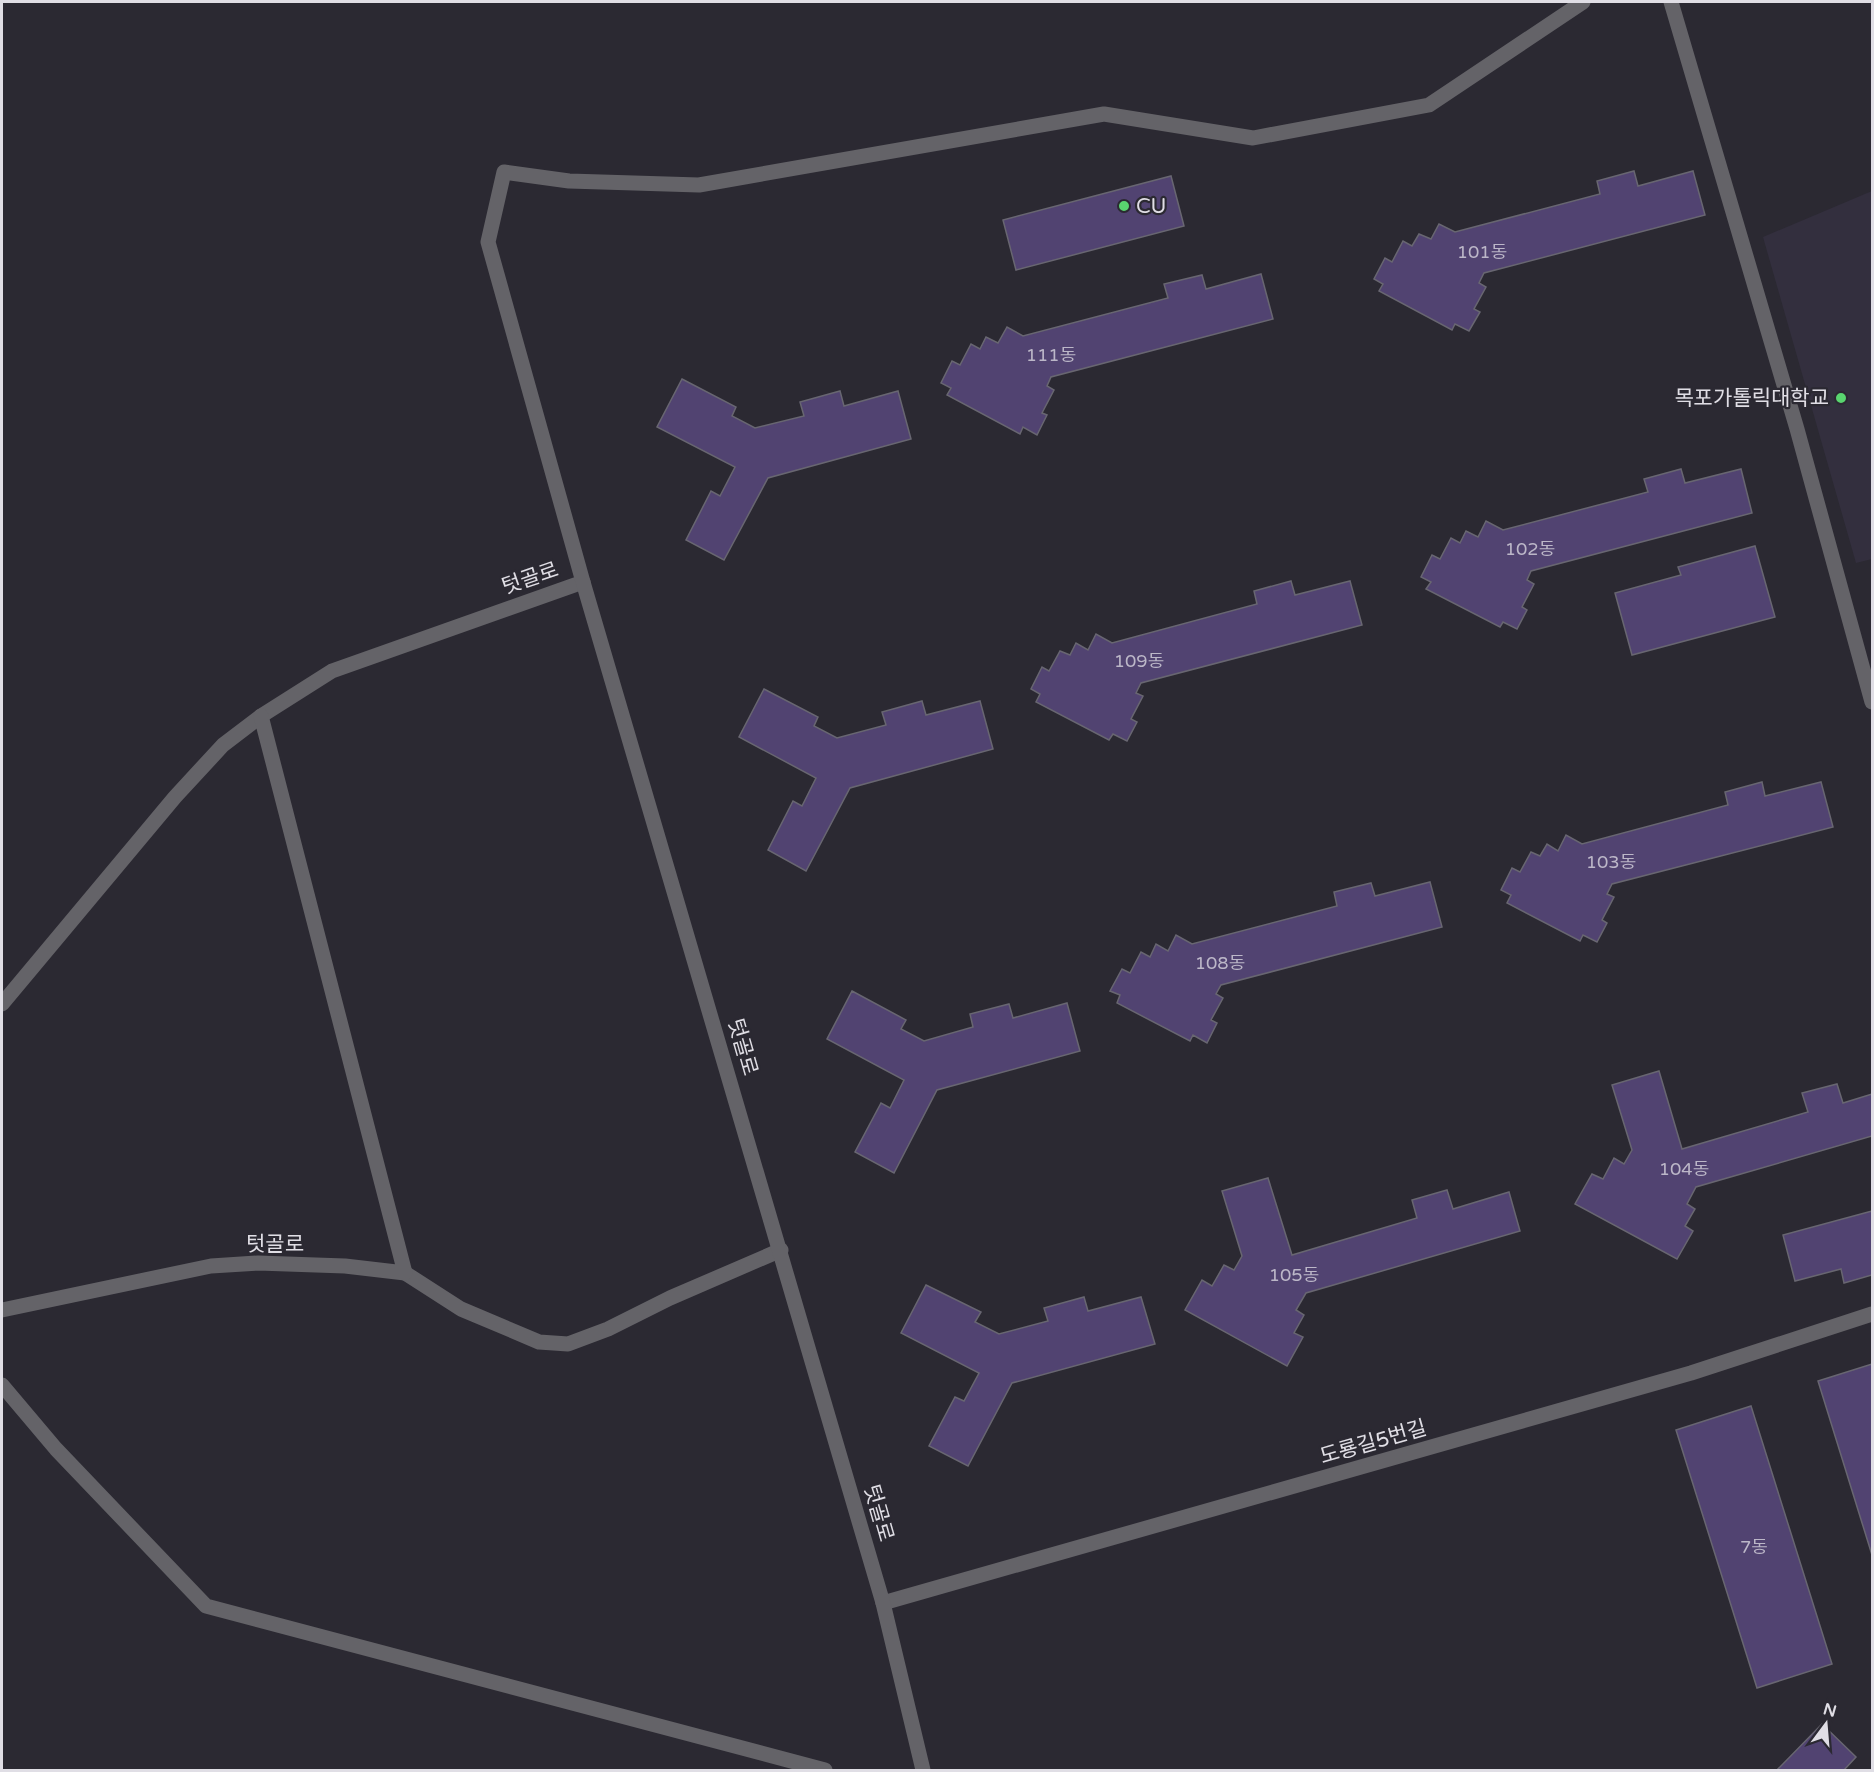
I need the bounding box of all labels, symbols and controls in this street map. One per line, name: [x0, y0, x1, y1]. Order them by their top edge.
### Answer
place label: CU: [1136, 194, 1167, 219]
marker: CU: [1117, 199, 1131, 213]
house number: 101동: [1457, 241, 1507, 263]
house number: 111동: [1026, 344, 1076, 366]
place label: 목포가톨릭대학교: [1674, 386, 1829, 411]
marker: 목포가톨릭대학교: [1834, 391, 1848, 405]
house number: 102동: [1505, 538, 1555, 560]
street label: 텃골로: [499, 557, 562, 600]
house number: 109동: [1114, 650, 1164, 672]
house number: 103동: [1586, 851, 1636, 873]
house number: 108동: [1195, 952, 1245, 974]
street label: 텃골로: [723, 1016, 763, 1078]
house number: 104동: [1659, 1158, 1709, 1180]
street label: 텃골로: [246, 1232, 304, 1257]
house number: 105동: [1269, 1264, 1319, 1286]
street label: 도룡길5번길: [1317, 1415, 1429, 1470]
street label: 텃골로: [859, 1482, 899, 1544]
house number: 7동: [1740, 1536, 1768, 1558]
north arrow: [1796, 1694, 1856, 1754]
text: N: [1821, 1699, 1839, 1722]

